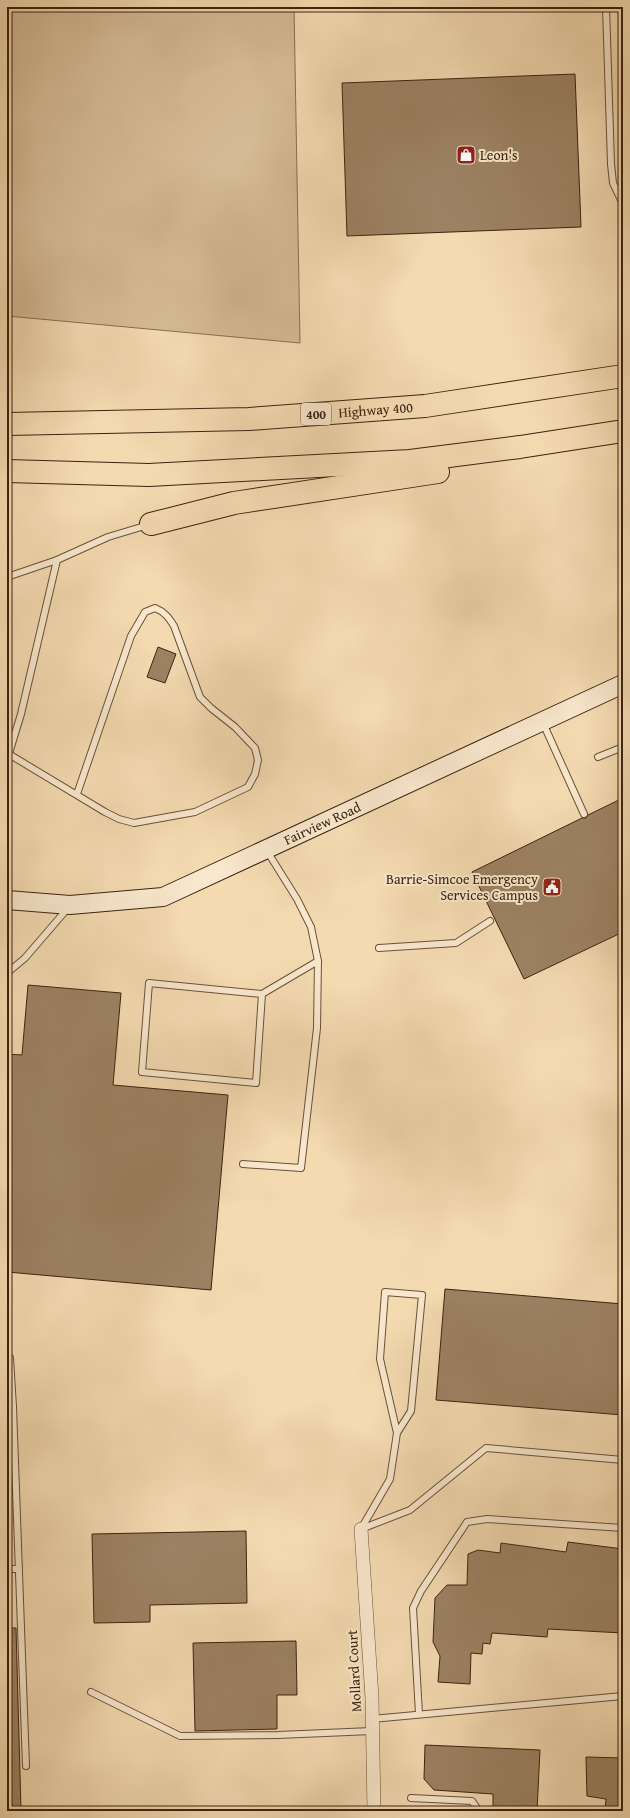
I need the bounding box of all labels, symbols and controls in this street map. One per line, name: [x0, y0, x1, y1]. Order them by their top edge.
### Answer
shop icon: Leon's: [455, 144, 477, 166]
place label: Leon's: [480, 145, 518, 165]
street label: Highway 400: [338, 397, 414, 422]
road number: 400: [301, 403, 331, 425]
street label: Fairview Road: [281, 797, 364, 850]
place label: Barrie-Simcoe Emergency Services Campus: [386, 869, 538, 905]
public building icon: Barrie-Simcoe Emergency Services Campus: [541, 876, 563, 898]
street label: Mollard Court: [342, 1629, 366, 1713]

